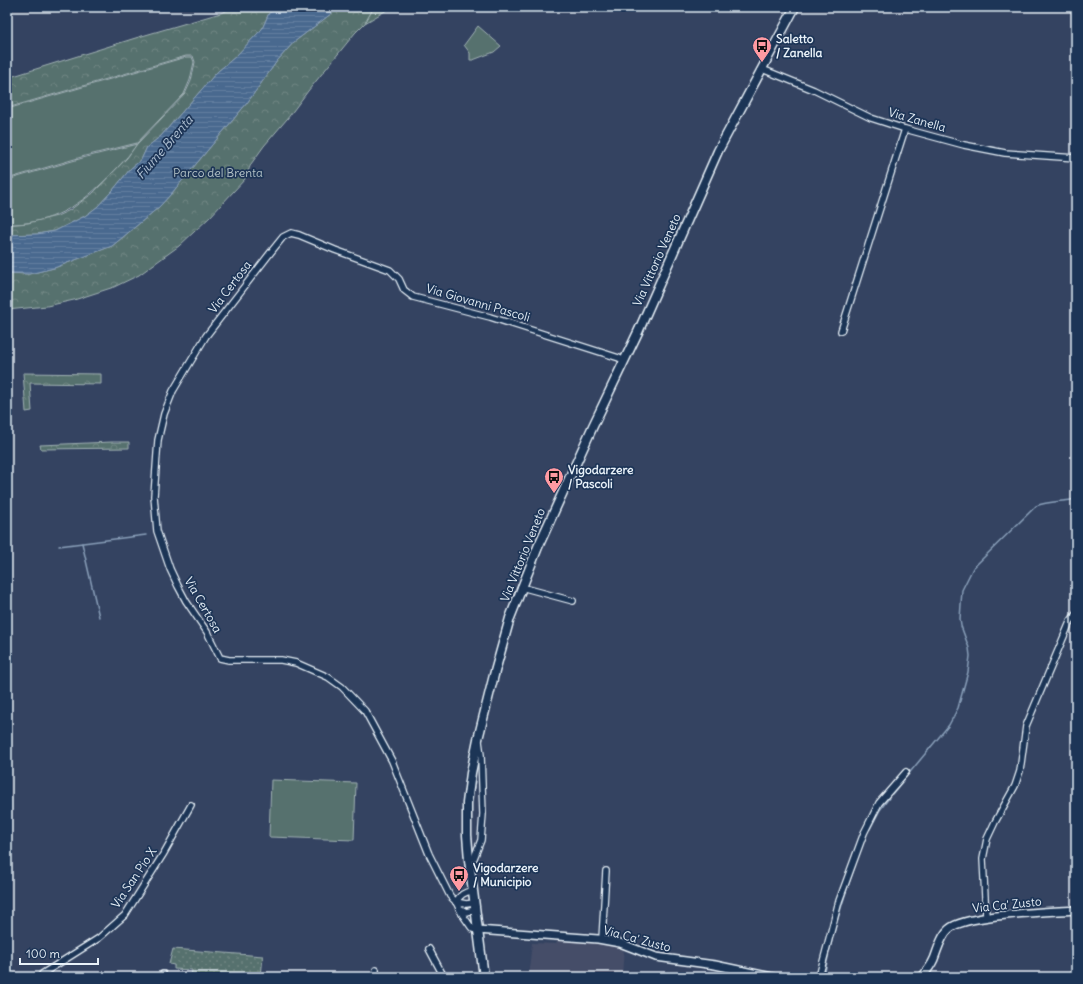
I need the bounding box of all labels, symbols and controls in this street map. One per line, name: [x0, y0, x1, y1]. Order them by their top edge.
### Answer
place label: Saletto / Zanella: [776, 31, 822, 60]
bus stop icon: Saletto / Zanella: [751, 35, 773, 63]
street label: Via Zanella: [887, 104, 948, 135]
water label: Fiume Brenta: [132, 112, 197, 183]
park label: Parco del Brenta: [173, 165, 263, 180]
street label: Via Vittorio Veneto: [629, 211, 684, 308]
street label: Via Certosa: [205, 257, 254, 316]
street label: Via Giovanni Pascoli: [424, 281, 532, 325]
place label: Vigodarzere / Pascoli: [568, 462, 634, 491]
bus stop icon: Vigodarzere / Pascoli: [543, 466, 565, 494]
street label: Via Vittorio Veneto: [497, 506, 548, 604]
street label: Via Certosa: [181, 574, 225, 635]
street label: Via San Pio X: [108, 844, 160, 911]
place label: Vigodarzere / Municipio: [473, 860, 539, 890]
bus stop icon: Vigodarzere / Municipio: [448, 864, 470, 892]
street label: Via Ca' Zusto: [972, 893, 1043, 916]
street label: Via Ca' Zusto: [602, 922, 673, 955]
scale bar: [20, 940, 98, 966]
text: 100 m: [26, 946, 60, 961]

